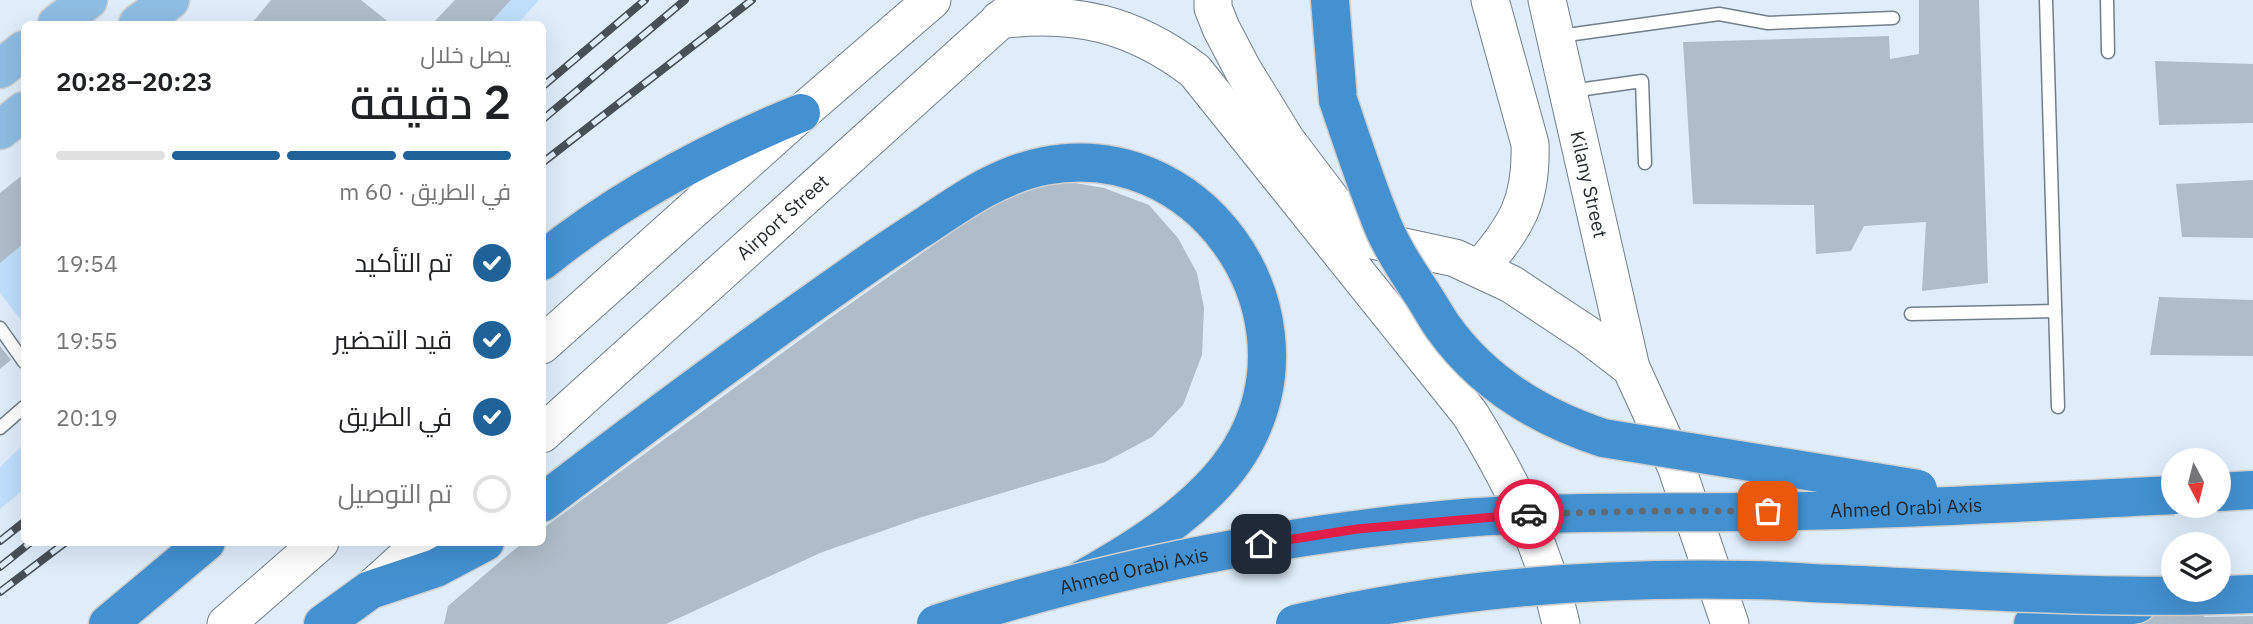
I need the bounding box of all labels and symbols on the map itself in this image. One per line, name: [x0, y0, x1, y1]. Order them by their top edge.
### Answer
street label: Kilany Street: [1565, 129, 1613, 240]
street label: Airport Street: [731, 169, 834, 265]
north arrow: [2161, 448, 2231, 518]
courier: [1494, 479, 1564, 549]
pin: [1738, 481, 1798, 541]
street label: Ahmed Orabi Axis: [1830, 493, 1983, 522]
pin: [1231, 514, 1291, 574]
street label: Ahmed Orabi Axis: [1057, 542, 1210, 599]

